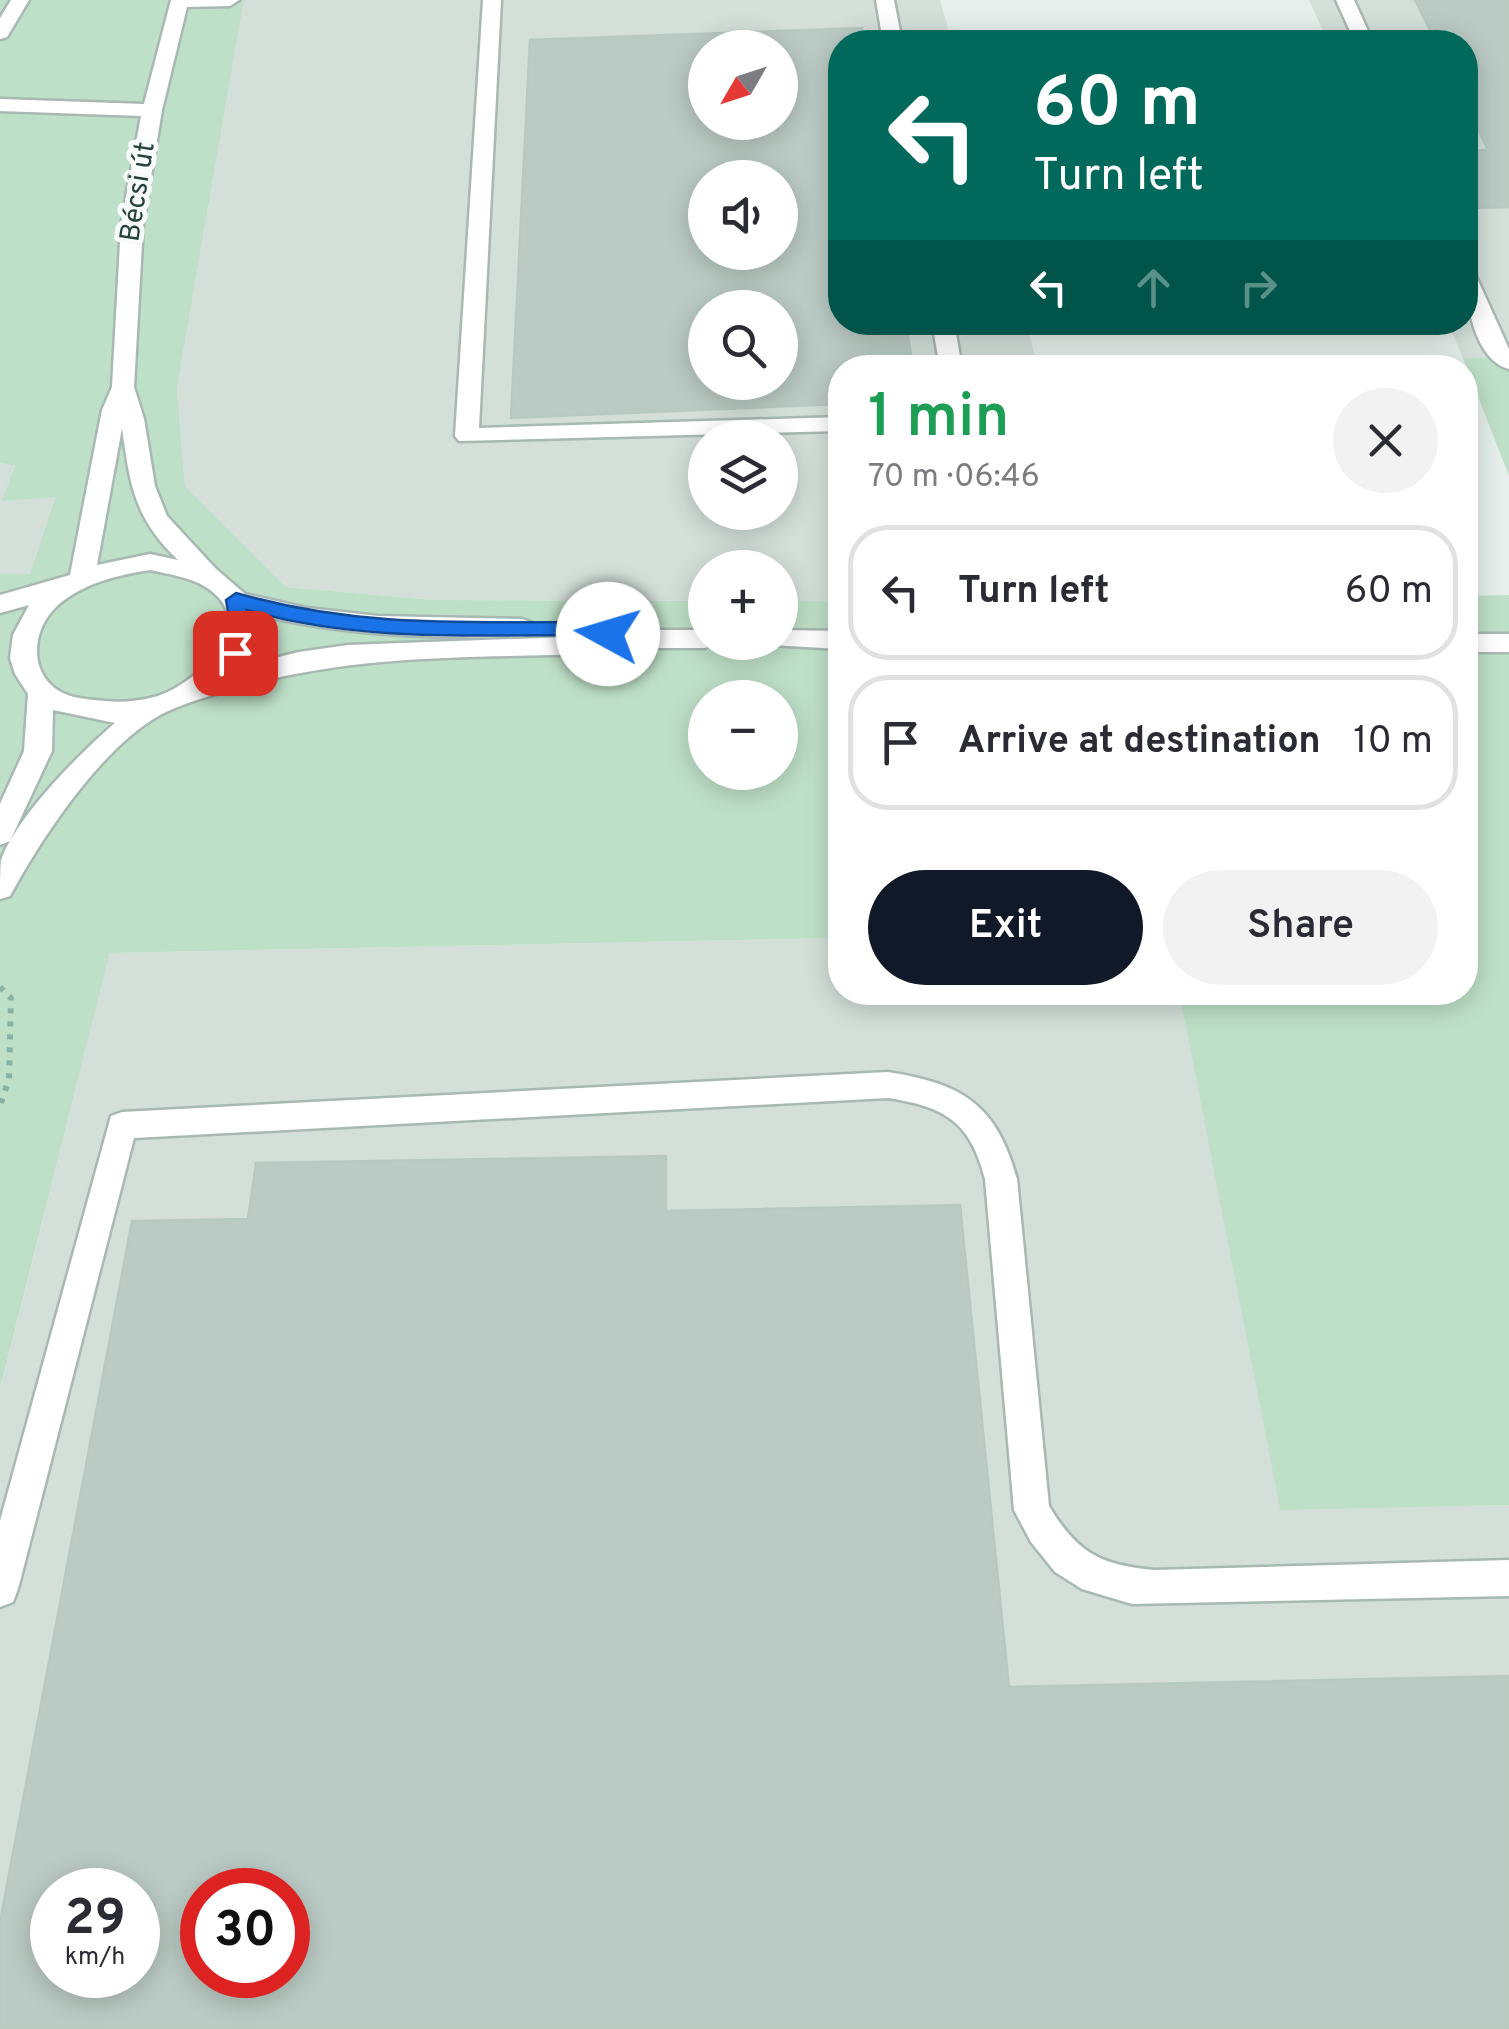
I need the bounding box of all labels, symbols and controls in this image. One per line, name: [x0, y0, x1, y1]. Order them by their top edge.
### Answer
north arrow: [688, 30, 798, 140]
map controls: [688, 30, 798, 790]
text: 60 m: [1033, 62, 1201, 151]
icon: left: [868, 70, 998, 200]
street label: Bécsi út: [113, 140, 165, 244]
text: Turn left: [1033, 149, 1204, 206]
button: sound: [688, 160, 798, 270]
icon: left: [1021, 260, 1076, 315]
icon: ahead: [1126, 260, 1181, 315]
icon: right: [1231, 260, 1286, 315]
button: search: [688, 290, 798, 400]
text: 1 min: [868, 382, 1009, 458]
button: close: [1333, 388, 1438, 493]
button: layers: [688, 420, 798, 530]
text: 70 m · 06:46: [868, 458, 1040, 498]
button: +: [688, 550, 798, 660]
icon: left: [873, 565, 928, 620]
text: Turn left: [958, 568, 1110, 617]
text: 60 m: [1345, 568, 1433, 617]
position arrow: [556, 582, 660, 686]
pin: [193, 611, 278, 696]
icon: arrive: [208, 626, 263, 681]
button: −: [688, 680, 798, 790]
icon: arrive: [873, 715, 928, 770]
text: Arrive at destination: [958, 718, 1321, 767]
text: 10 m: [1353, 718, 1433, 767]
button: Exit: [868, 870, 1143, 985]
button: Share: [1163, 870, 1438, 985]
speed limit sign: 30: [180, 1868, 310, 1998]
text: 29: [64, 1889, 126, 1952]
text: km/h: [65, 1942, 125, 1974]

